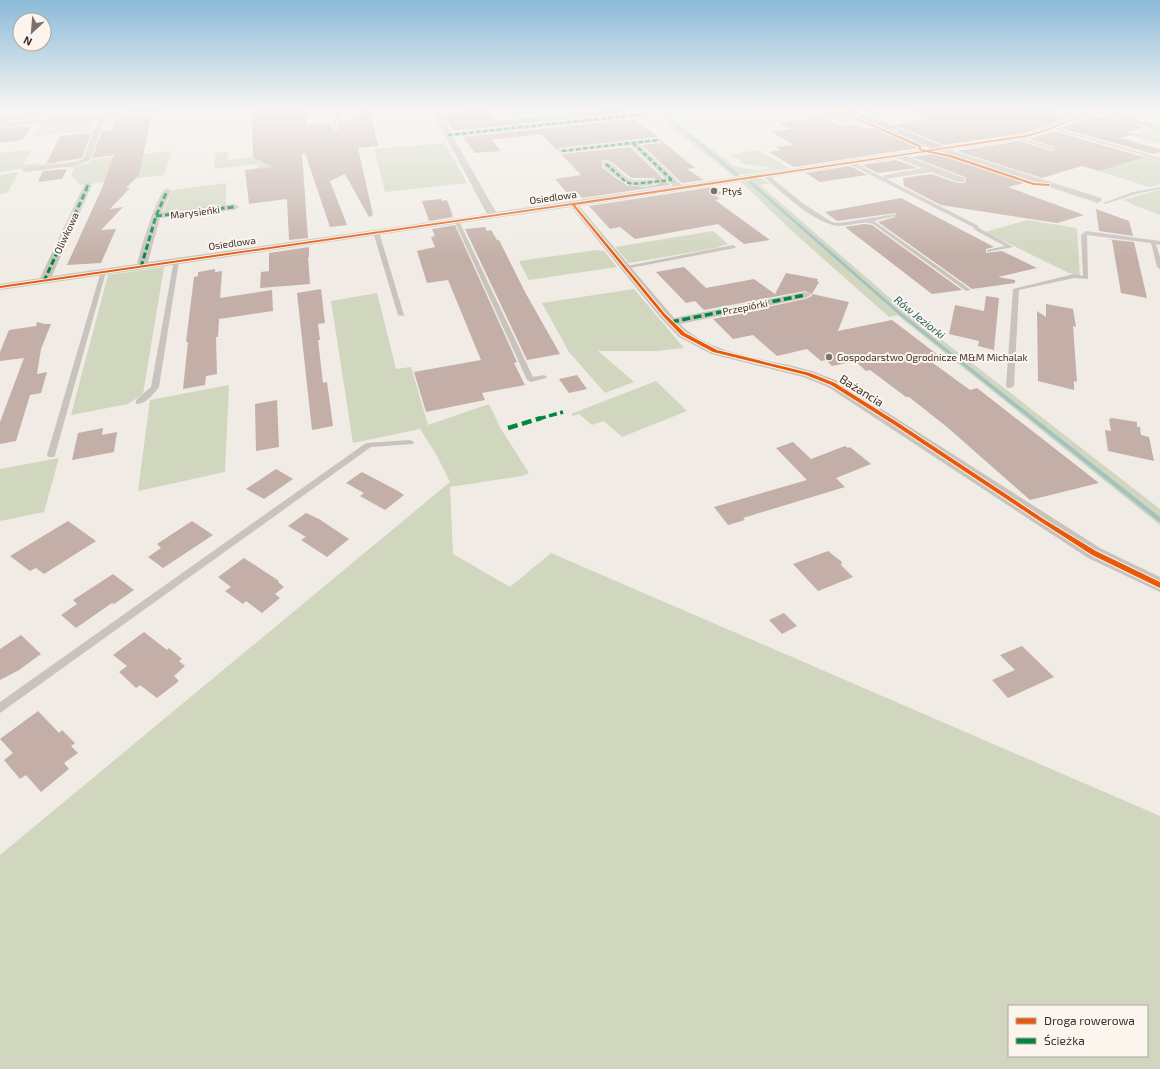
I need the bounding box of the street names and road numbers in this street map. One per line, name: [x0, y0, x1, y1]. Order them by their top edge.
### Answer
street label: Osiedlowa: [529, 188, 577, 206]
street label: Marysieńki: [170, 203, 220, 221]
street label: Oliwkowa: [51, 210, 81, 256]
street label: Osiedlowa: [208, 234, 256, 252]
street label: Przepiórki: [721, 297, 769, 317]
street label: Bażancia: [837, 371, 887, 409]

